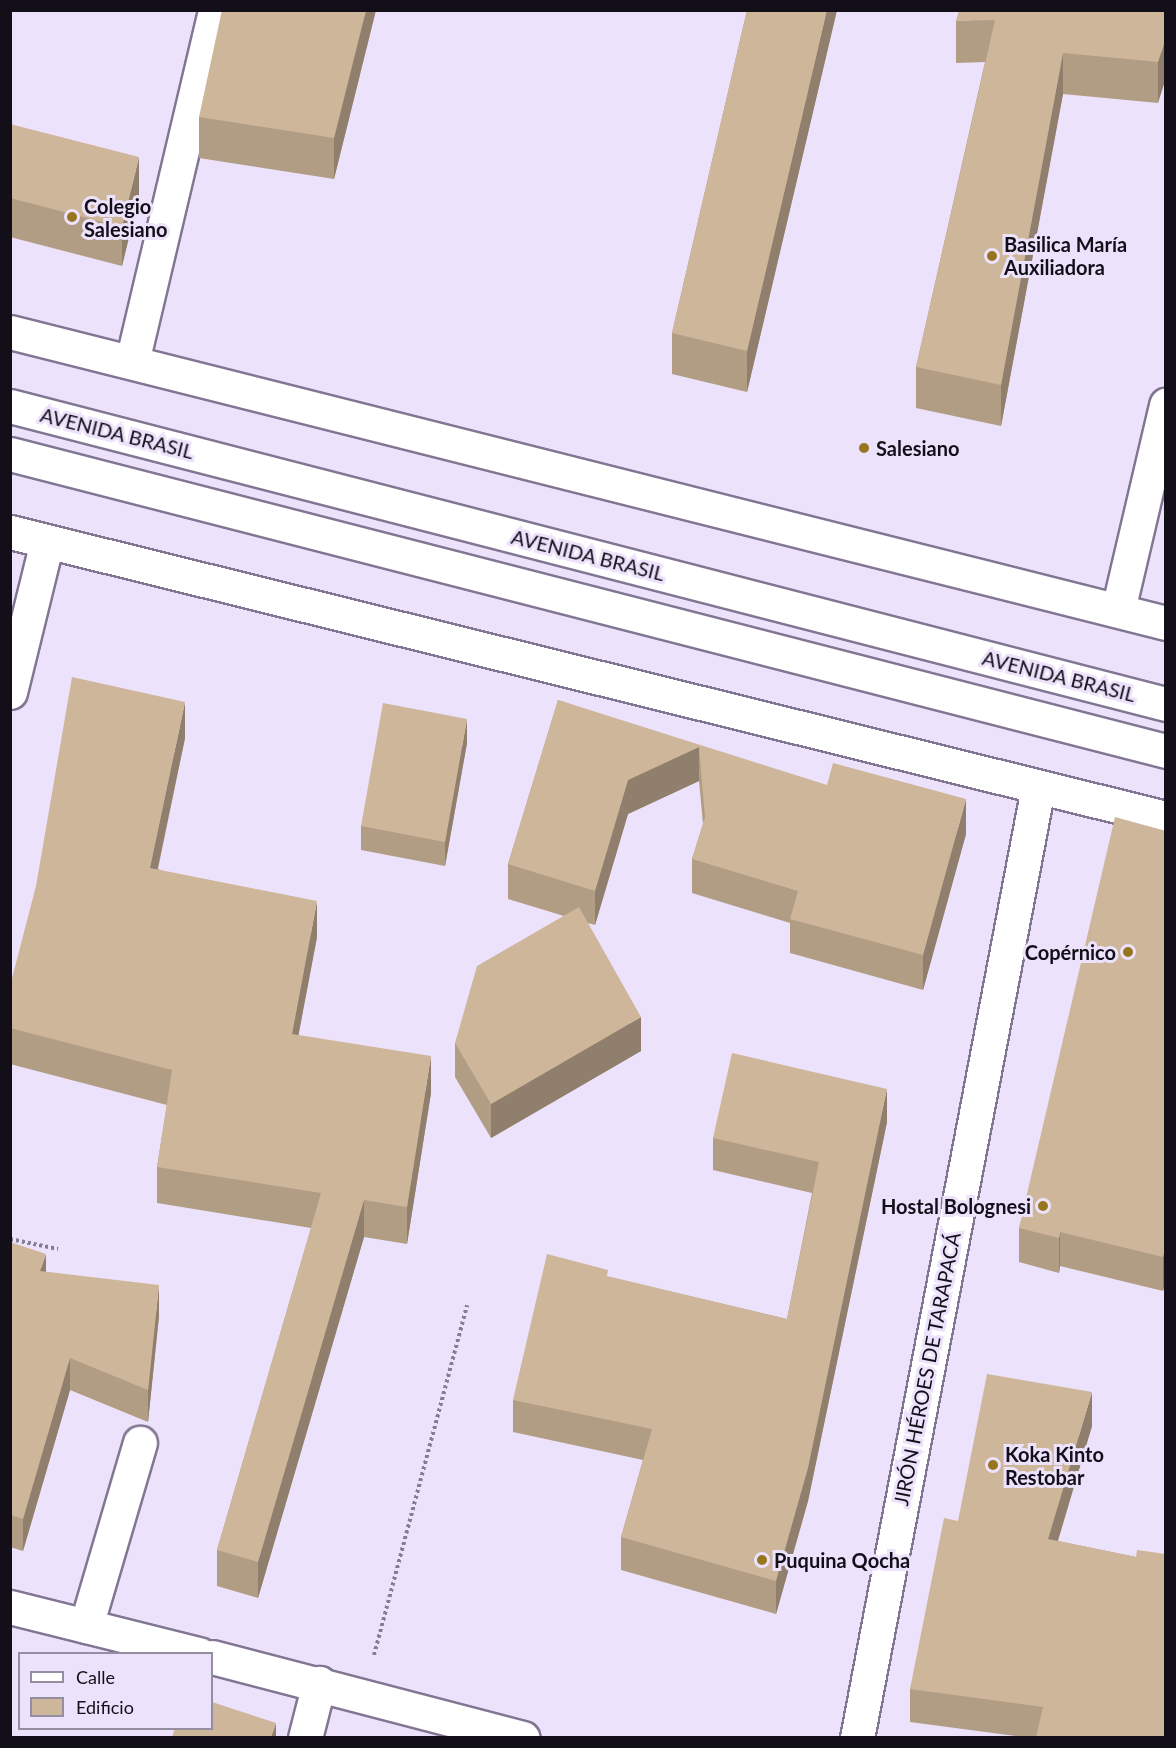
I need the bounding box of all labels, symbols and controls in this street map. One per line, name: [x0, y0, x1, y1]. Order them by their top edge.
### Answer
place label: Colegio Salesiano: [84, 194, 167, 241]
marker: Colegio Salesiano: [65, 210, 79, 224]
place label: Basilica María Auxiliadora: [1004, 232, 1127, 279]
marker: Basilica María Auxiliadora: [985, 249, 999, 263]
street label: AVENIDA BRASIL: [38, 402, 196, 464]
place label: Salesiano: [876, 436, 959, 460]
marker: Salesiano: [857, 441, 871, 455]
street label: AVENIDA BRASIL: [509, 524, 667, 586]
street label: AVENIDA BRASIL: [980, 645, 1138, 707]
place label: Copérnico: [1025, 940, 1116, 964]
marker: Copérnico: [1121, 945, 1135, 959]
place label: Hostal Bolognesi: [881, 1194, 1031, 1218]
marker: Hostal Bolognesi: [1036, 1199, 1050, 1213]
street label: JIRÓN HÉROES DE TARAPACÁ: [889, 1230, 965, 1508]
place label: Koka Kinto Restobar: [1005, 1442, 1104, 1489]
marker: Koka Kinto Restobar: [986, 1458, 1000, 1472]
place label: Puquina Qocha: [774, 1548, 910, 1572]
marker: Puquina Qocha: [755, 1553, 769, 1567]
legend: [18, 1652, 213, 1730]
text: Calle: [76, 1666, 115, 1688]
text: Edificio: [76, 1696, 134, 1718]

